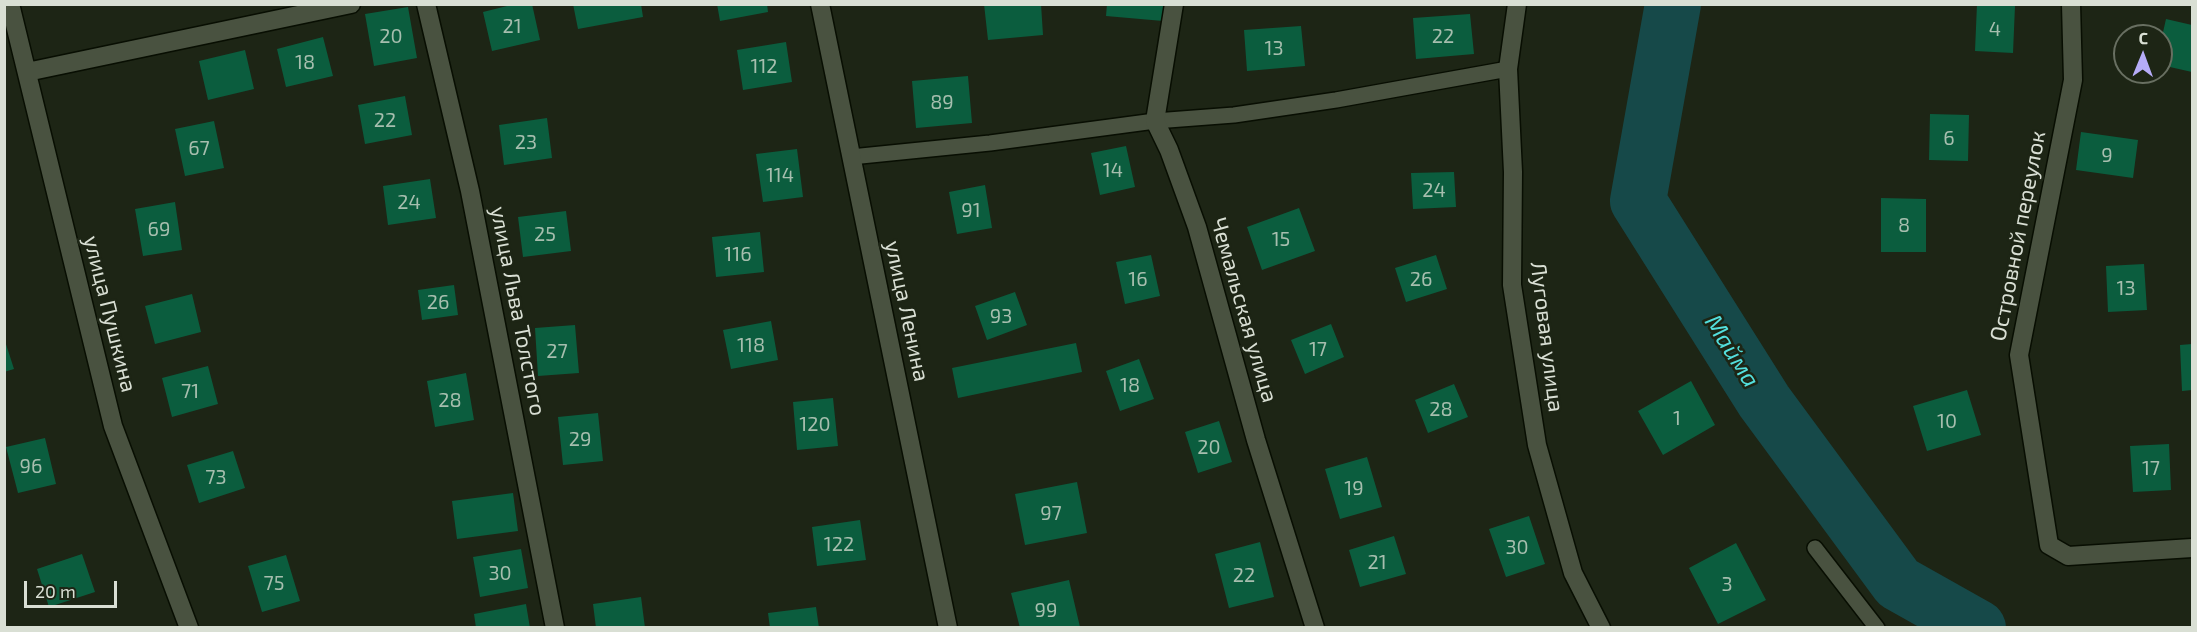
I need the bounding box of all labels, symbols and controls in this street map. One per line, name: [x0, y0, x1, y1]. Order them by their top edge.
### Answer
house number: 21: [502, 14, 522, 38]
house number: 4: [1989, 17, 2001, 41]
house number: 20: [379, 24, 403, 48]
house number: 22: [1432, 24, 1454, 48]
north arrow: [2113, 24, 2173, 84]
text: С: [2138, 28, 2148, 47]
house number: 13: [1264, 36, 1284, 60]
house number: 18: [295, 50, 315, 74]
house number: 112: [750, 54, 778, 78]
house number: 89: [930, 90, 954, 114]
house number: 22: [374, 108, 396, 132]
house number: 6: [1943, 126, 1955, 150]
street label: Островной переулок: [1985, 129, 2051, 343]
house number: 23: [515, 130, 537, 154]
house number: 67: [188, 136, 210, 160]
house number: 9: [2101, 143, 2113, 167]
house number: 14: [1103, 158, 1123, 182]
house number: 114: [766, 163, 794, 187]
house number: 24: [1422, 178, 1446, 202]
house number: 24: [397, 190, 421, 214]
house number: 91: [961, 198, 981, 222]
street label: улица Льва Толстого: [485, 204, 551, 418]
house number: 8: [1898, 213, 1910, 237]
street label: Чемальская улица: [1205, 215, 1283, 405]
house number: 69: [148, 217, 170, 241]
house number: 25: [534, 222, 556, 246]
house number: 15: [1272, 227, 1290, 251]
street label: улица Пушкина: [78, 233, 142, 395]
street label: улица Ленина: [879, 238, 935, 384]
house number: 116: [724, 242, 752, 266]
street label: Луговая улица: [1525, 260, 1569, 414]
house number: 16: [1128, 267, 1148, 291]
house number: 26: [1410, 267, 1432, 291]
house number: 13: [2116, 276, 2136, 300]
house number: 26: [427, 290, 449, 314]
house number: 93: [990, 304, 1012, 328]
water label: Майма: [1699, 309, 1765, 393]
house number: 118: [737, 333, 765, 357]
house number: 17: [1309, 337, 1327, 361]
house number: 27: [546, 339, 568, 363]
house number: 18: [1120, 373, 1140, 397]
house number: 71: [181, 379, 199, 403]
house number: 28: [438, 388, 462, 412]
house number: 28: [1429, 397, 1453, 421]
house number: 1: [1673, 406, 1681, 430]
house number: 10: [1937, 409, 1957, 433]
house number: 120: [799, 412, 831, 436]
house number: 29: [569, 427, 591, 451]
house number: 20: [1197, 435, 1221, 459]
house number: 96: [20, 454, 42, 478]
house number: 17: [2142, 456, 2160, 480]
house number: 73: [205, 465, 227, 489]
house number: 19: [1344, 476, 1364, 500]
house number: 97: [1040, 501, 1062, 525]
house number: 122: [824, 532, 854, 556]
house number: 30: [1505, 535, 1529, 559]
house number: 21: [1367, 550, 1387, 574]
house number: 30: [488, 561, 512, 585]
house number: 22: [1233, 563, 1255, 587]
scale bar: [27, 569, 120, 607]
house number: 75: [264, 571, 284, 595]
house number: 3: [1721, 572, 1733, 596]
text: 20 m: [35, 580, 76, 602]
house number: 99: [1035, 598, 1057, 622]

